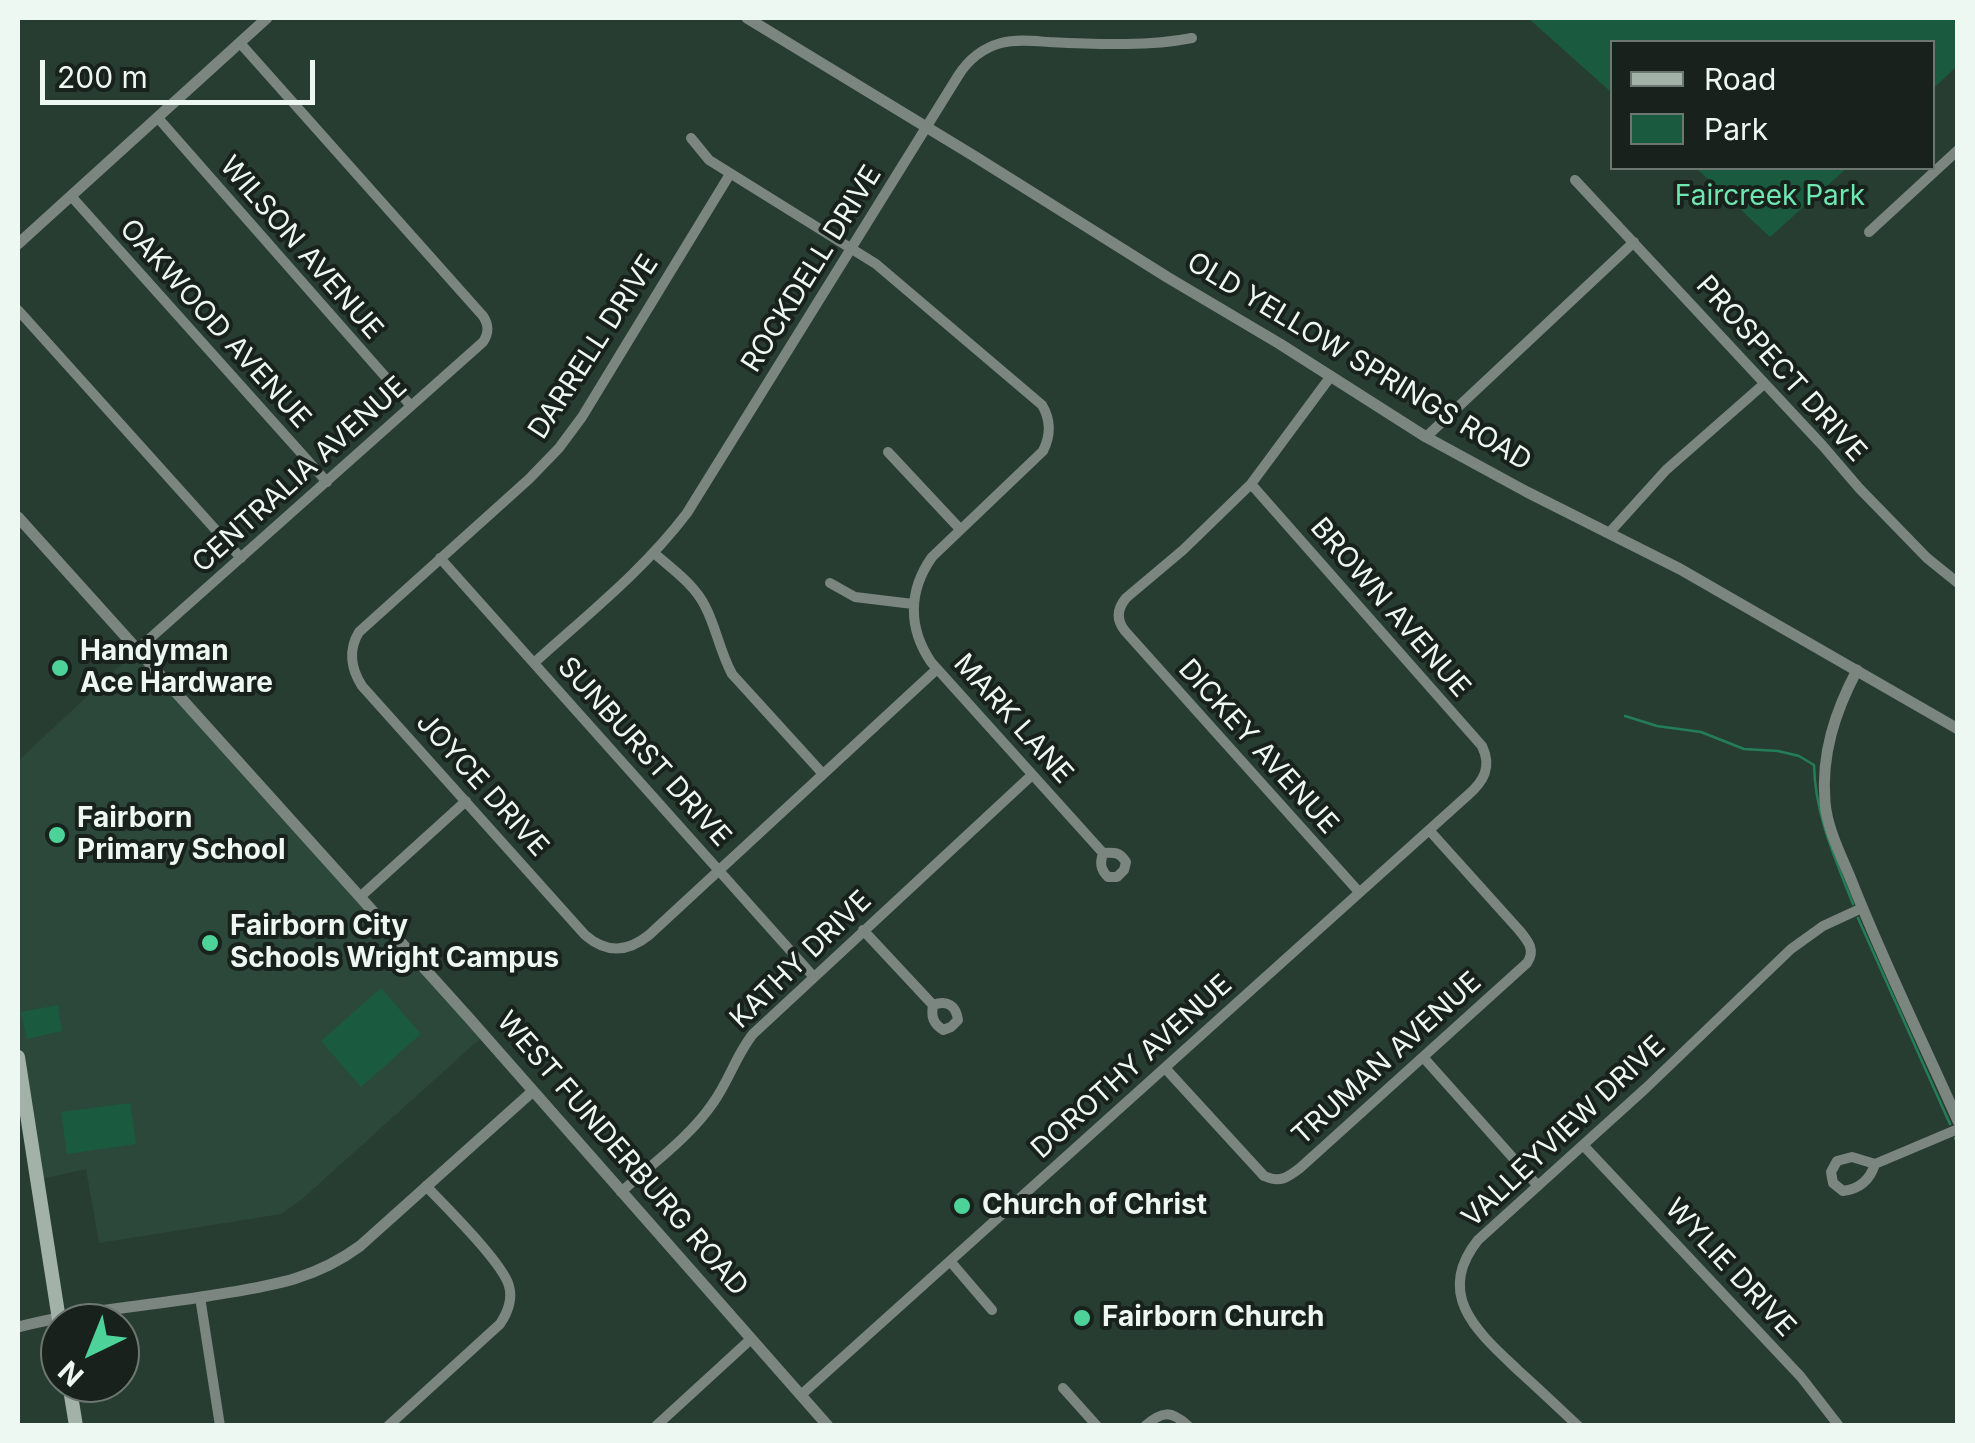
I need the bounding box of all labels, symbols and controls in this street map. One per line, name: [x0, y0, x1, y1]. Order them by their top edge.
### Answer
scale bar: [45, 40, 320, 102]
legend: [1610, 40, 1935, 170]
text: 200 m: [57, 59, 148, 95]
text: Road: [1704, 61, 1776, 97]
text: Park: [1704, 111, 1768, 147]
street label: WILSON AVENUE: [212, 150, 390, 346]
street label: ROCKDELL DRIVE: [735, 160, 889, 378]
park label: Faircreek Park: [1675, 180, 1865, 214]
street label: OAKWOOD AVENUE: [112, 213, 318, 435]
street label: OLD YELLOW SPRINGS ROAD: [1181, 246, 1537, 478]
street label: DARRELL DRIVE: [522, 249, 666, 445]
street label: PROSPECT DRIVE: [1689, 269, 1873, 469]
street label: CENTRALIA AVENUE: [186, 370, 414, 580]
street label: BROWN AVENUE: [1303, 511, 1477, 705]
place label: Handyman Ace Hardware: [80, 635, 273, 701]
street label: MARK LANE: [946, 647, 1080, 791]
street label: SUNBURST DRIVE: [550, 651, 738, 853]
street label: DICKEY AVENUE: [1171, 653, 1345, 841]
marker: Handyman Ace Hardware: [49, 657, 71, 679]
street label: JOYCE DRIVE: [409, 706, 555, 864]
place label: Fairborn Primary School: [77, 802, 286, 868]
marker: Fairborn Primary School: [46, 824, 68, 846]
street label: KATHY DRIVE: [723, 884, 879, 1036]
place label: Fairborn City Schools Wright Campus: [230, 910, 559, 976]
marker: Fairborn City Schools Wright Campus: [199, 932, 221, 954]
street label: TRUMAN AVENUE: [1286, 965, 1488, 1153]
street label: DOROTHY AVENUE: [1025, 968, 1239, 1166]
street label: WEST FUNDERBURG ROAD: [489, 1005, 755, 1303]
street label: VALLEYVIEW DRIVE: [1456, 1029, 1672, 1235]
place label: Church of Christ: [982, 1189, 1207, 1223]
street label: WYLIE DRIVE: [1658, 1192, 1802, 1344]
marker: Church of Christ: [951, 1195, 973, 1217]
place label: Fairborn Church: [1102, 1301, 1324, 1335]
north arrow: [40, 1303, 140, 1403]
marker: Fairborn Church: [1071, 1307, 1093, 1329]
text: N: [52, 1354, 90, 1393]

